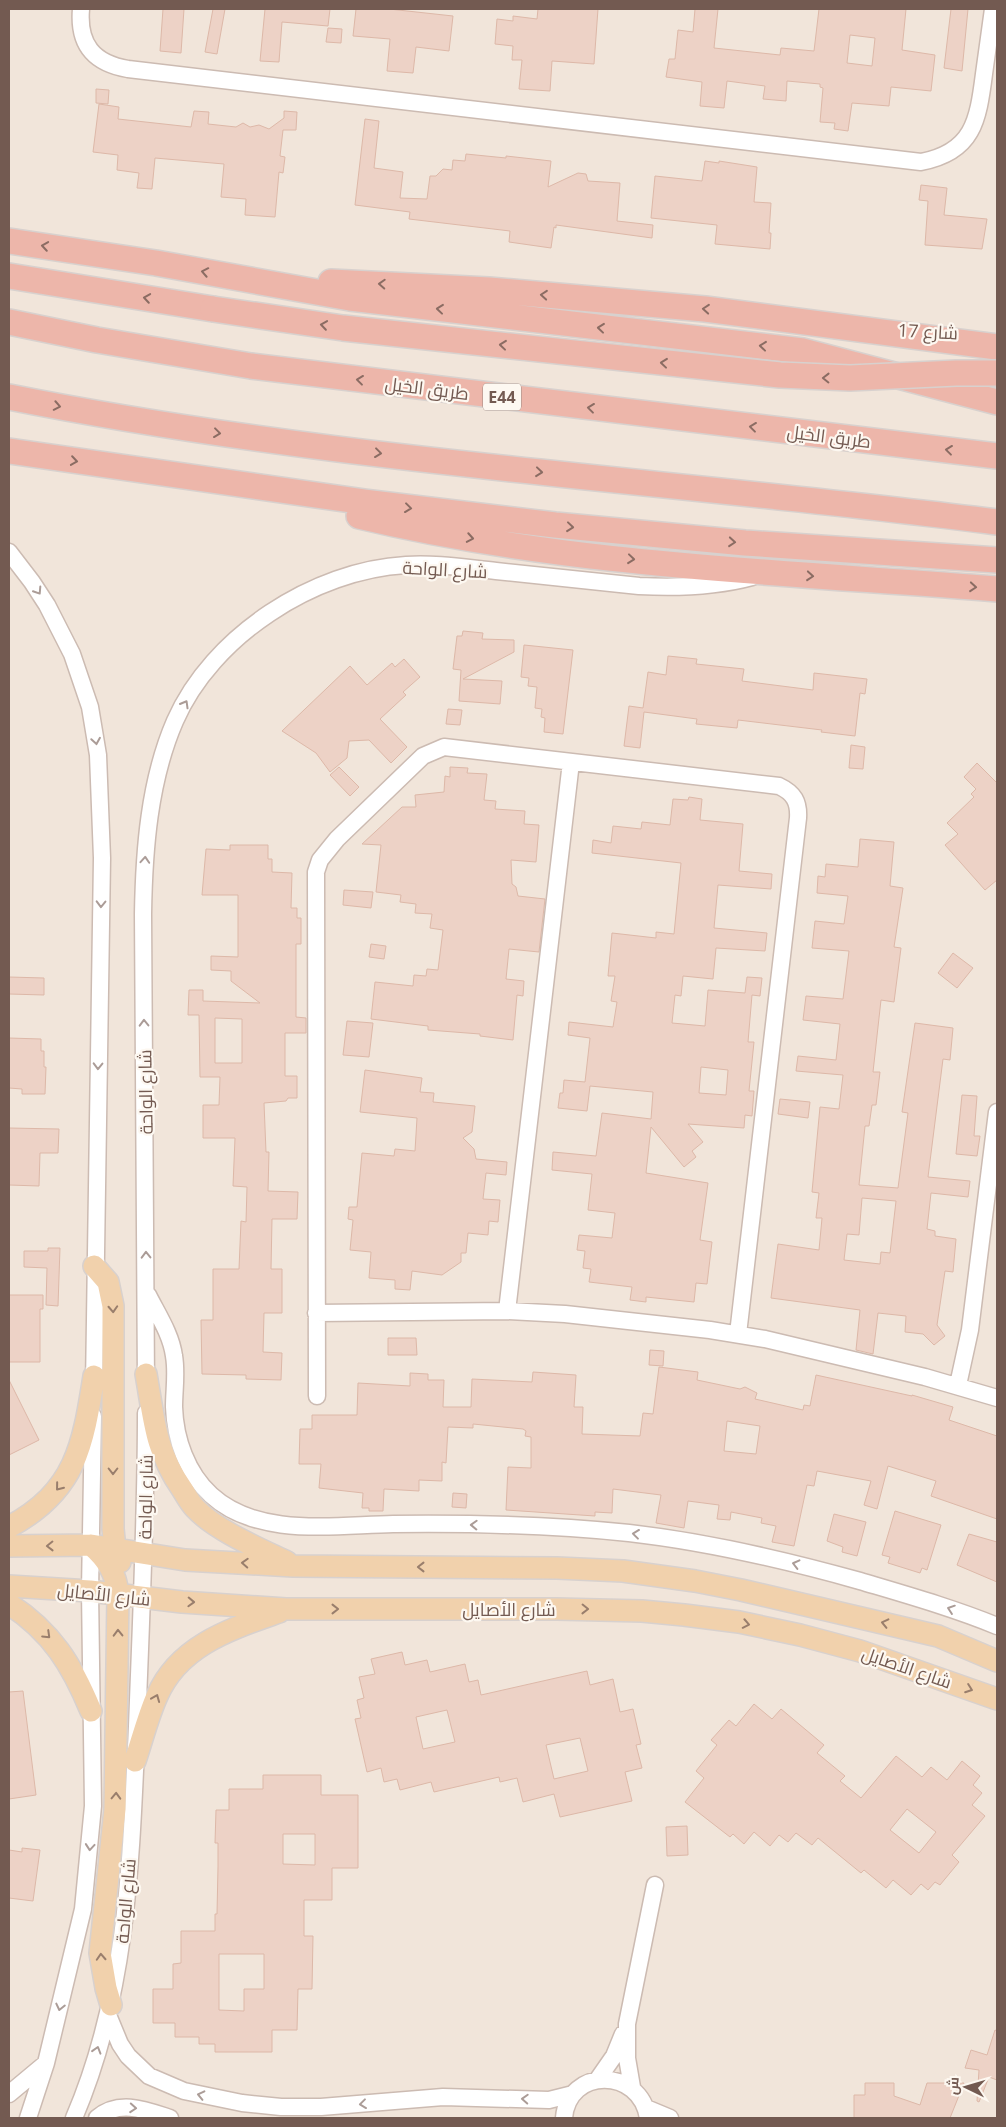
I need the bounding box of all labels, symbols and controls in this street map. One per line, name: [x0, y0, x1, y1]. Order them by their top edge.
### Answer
one-way arrow: [41, 241, 49, 252]
one-way arrow: [201, 267, 210, 278]
one-way arrow: [378, 278, 386, 289]
one-way arrow: [540, 290, 548, 301]
one-way arrow: [143, 294, 152, 304]
one-way arrow: [436, 304, 444, 315]
one-way arrow: [702, 304, 710, 315]
street label: 17 شارع: [897, 317, 959, 346]
one-way arrow: [320, 320, 328, 331]
one-way arrow: [597, 323, 605, 334]
one-way arrow: [499, 340, 507, 351]
one-way arrow: [759, 341, 767, 352]
one-way arrow: [660, 358, 668, 369]
street label: طريق الخيل: [384, 371, 470, 406]
one-way arrow: [822, 373, 830, 383]
one-way arrow: [356, 375, 364, 386]
road number: E44: [483, 384, 521, 411]
one-way arrow: [52, 401, 61, 411]
one-way arrow: [587, 403, 595, 414]
street label: طريق الخيل: [786, 419, 872, 454]
one-way arrow: [748, 422, 756, 433]
one-way arrow: [213, 427, 221, 438]
one-way arrow: [945, 445, 953, 456]
one-way arrow: [374, 448, 382, 458]
one-way arrow: [70, 455, 79, 465]
one-way arrow: [536, 466, 544, 477]
one-way arrow: [405, 502, 413, 513]
one-way arrow: [566, 521, 574, 532]
one-way arrow: [466, 533, 474, 543]
one-way arrow: [728, 537, 736, 548]
one-way arrow: [628, 553, 636, 564]
street label: شارع الواحة: [402, 555, 488, 584]
one-way arrow: [807, 570, 815, 581]
one-way arrow: [969, 581, 977, 592]
one-way arrow: [32, 586, 42, 595]
one-way arrow: [178, 700, 188, 709]
one-way arrow: [90, 738, 101, 746]
one-way arrow: [139, 856, 150, 864]
one-way arrow: [96, 900, 106, 908]
one-way arrow: [139, 1018, 149, 1026]
street label: شارع الواحة: [132, 1049, 159, 1135]
one-way arrow: [93, 1062, 103, 1070]
one-way arrow: [141, 1251, 151, 1258]
one-way arrow: [108, 1305, 119, 1313]
street label: شارع الواحة: [132, 1454, 159, 1540]
one-way arrow: [108, 1468, 118, 1476]
one-way arrow: [55, 1482, 64, 1491]
one-way arrow: [469, 1520, 477, 1530]
one-way arrow: [631, 1530, 640, 1540]
one-way arrow: [45, 1540, 53, 1551]
one-way arrow: [241, 1558, 249, 1569]
one-way arrow: [791, 1559, 800, 1570]
one-way arrow: [417, 1562, 424, 1572]
street label: شارع الأصايل: [56, 1577, 152, 1612]
one-way arrow: [188, 1597, 195, 1607]
street label: شارع الأصايل: [462, 1597, 556, 1622]
one-way arrow: [332, 1604, 339, 1614]
one-way arrow: [581, 1604, 589, 1615]
one-way arrow: [948, 1605, 956, 1615]
one-way arrow: [742, 1618, 751, 1629]
one-way arrow: [880, 1618, 889, 1629]
one-way arrow: [41, 1629, 50, 1638]
one-way arrow: [113, 1629, 124, 1637]
street label: شارع الأصايل: [859, 1640, 955, 1695]
one-way arrow: [965, 1683, 973, 1693]
one-way arrow: [151, 1695, 161, 1703]
one-way arrow: [110, 1791, 121, 1799]
one-way arrow: [85, 1844, 96, 1852]
street label: شارع الواحة: [109, 1858, 142, 1944]
one-way arrow: [96, 1953, 107, 1961]
one-way arrow: [55, 2002, 66, 2011]
one-way arrow: [92, 2046, 102, 2055]
north arrow: [941, 2062, 991, 2112]
text: ش: [942, 2076, 963, 2096]
one-way arrow: [197, 2090, 206, 2101]
one-way arrow: [521, 2094, 529, 2105]
one-way arrow: [359, 2098, 367, 2109]
one-way arrow: [129, 2102, 137, 2113]

